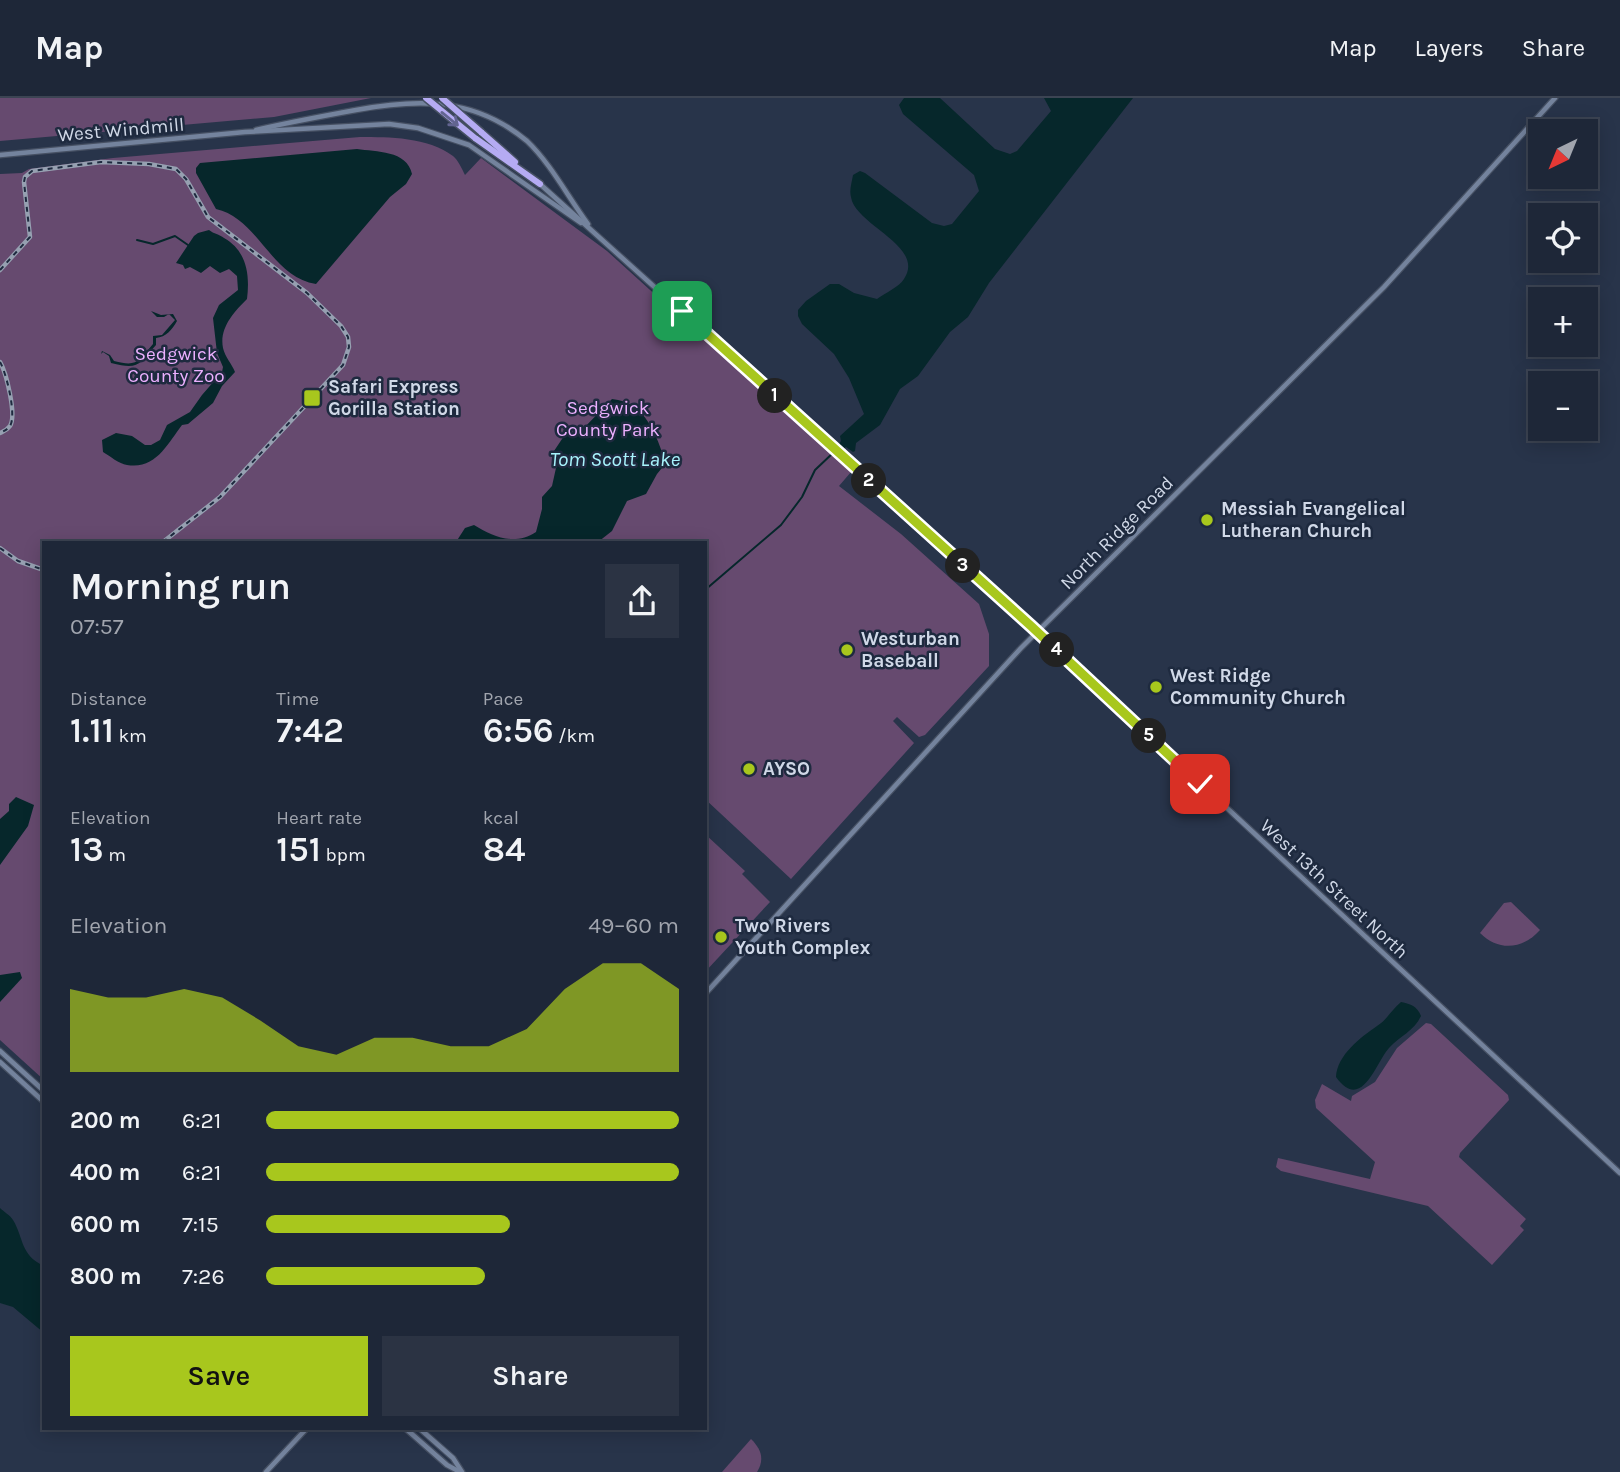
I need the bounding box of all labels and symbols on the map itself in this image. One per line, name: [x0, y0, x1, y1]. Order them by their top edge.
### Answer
one-way arrow: [441, 111, 459, 126]
street label: West Windmill: [57, 113, 185, 147]
north arrow: [1528, 119, 1598, 189]
pin: [652, 281, 712, 341]
park label: Sedgwick County Zoo: [127, 343, 225, 387]
place label: Safari Express Gorilla Station: [328, 376, 460, 420]
pin: 1: [758, 378, 792, 414]
marker: Safari Express Gorilla Station: [302, 388, 322, 408]
park label: Sedgwick County Park: [556, 397, 660, 441]
water label: Tom Scott Lake: [550, 447, 680, 471]
pin: 2: [852, 464, 886, 498]
street label: North Ridge Road: [1056, 472, 1178, 594]
place label: Messiah Evangelical Lutheran Church: [1221, 498, 1406, 542]
marker: Messiah Evangelical Lutheran Church: [1199, 512, 1215, 528]
pin: 3: [946, 548, 981, 584]
place label: Westurban Baseball: [861, 628, 960, 672]
pin: 4: [1040, 632, 1074, 668]
marker: Westurban Baseball: [839, 642, 855, 658]
place label: West Ridge Community Church: [1170, 665, 1346, 709]
marker: West Ridge Community Church: [1148, 679, 1164, 695]
pin: 5: [1132, 718, 1166, 754]
pin: [1170, 754, 1230, 814]
place label: AYSO: [763, 758, 810, 780]
marker: AYSO: [741, 761, 757, 777]
street label: West 13th Street North: [1256, 815, 1412, 963]
place label: Two Rivers Youth Complex: [735, 915, 871, 959]
marker: Two Rivers Youth Complex: [713, 929, 729, 945]

